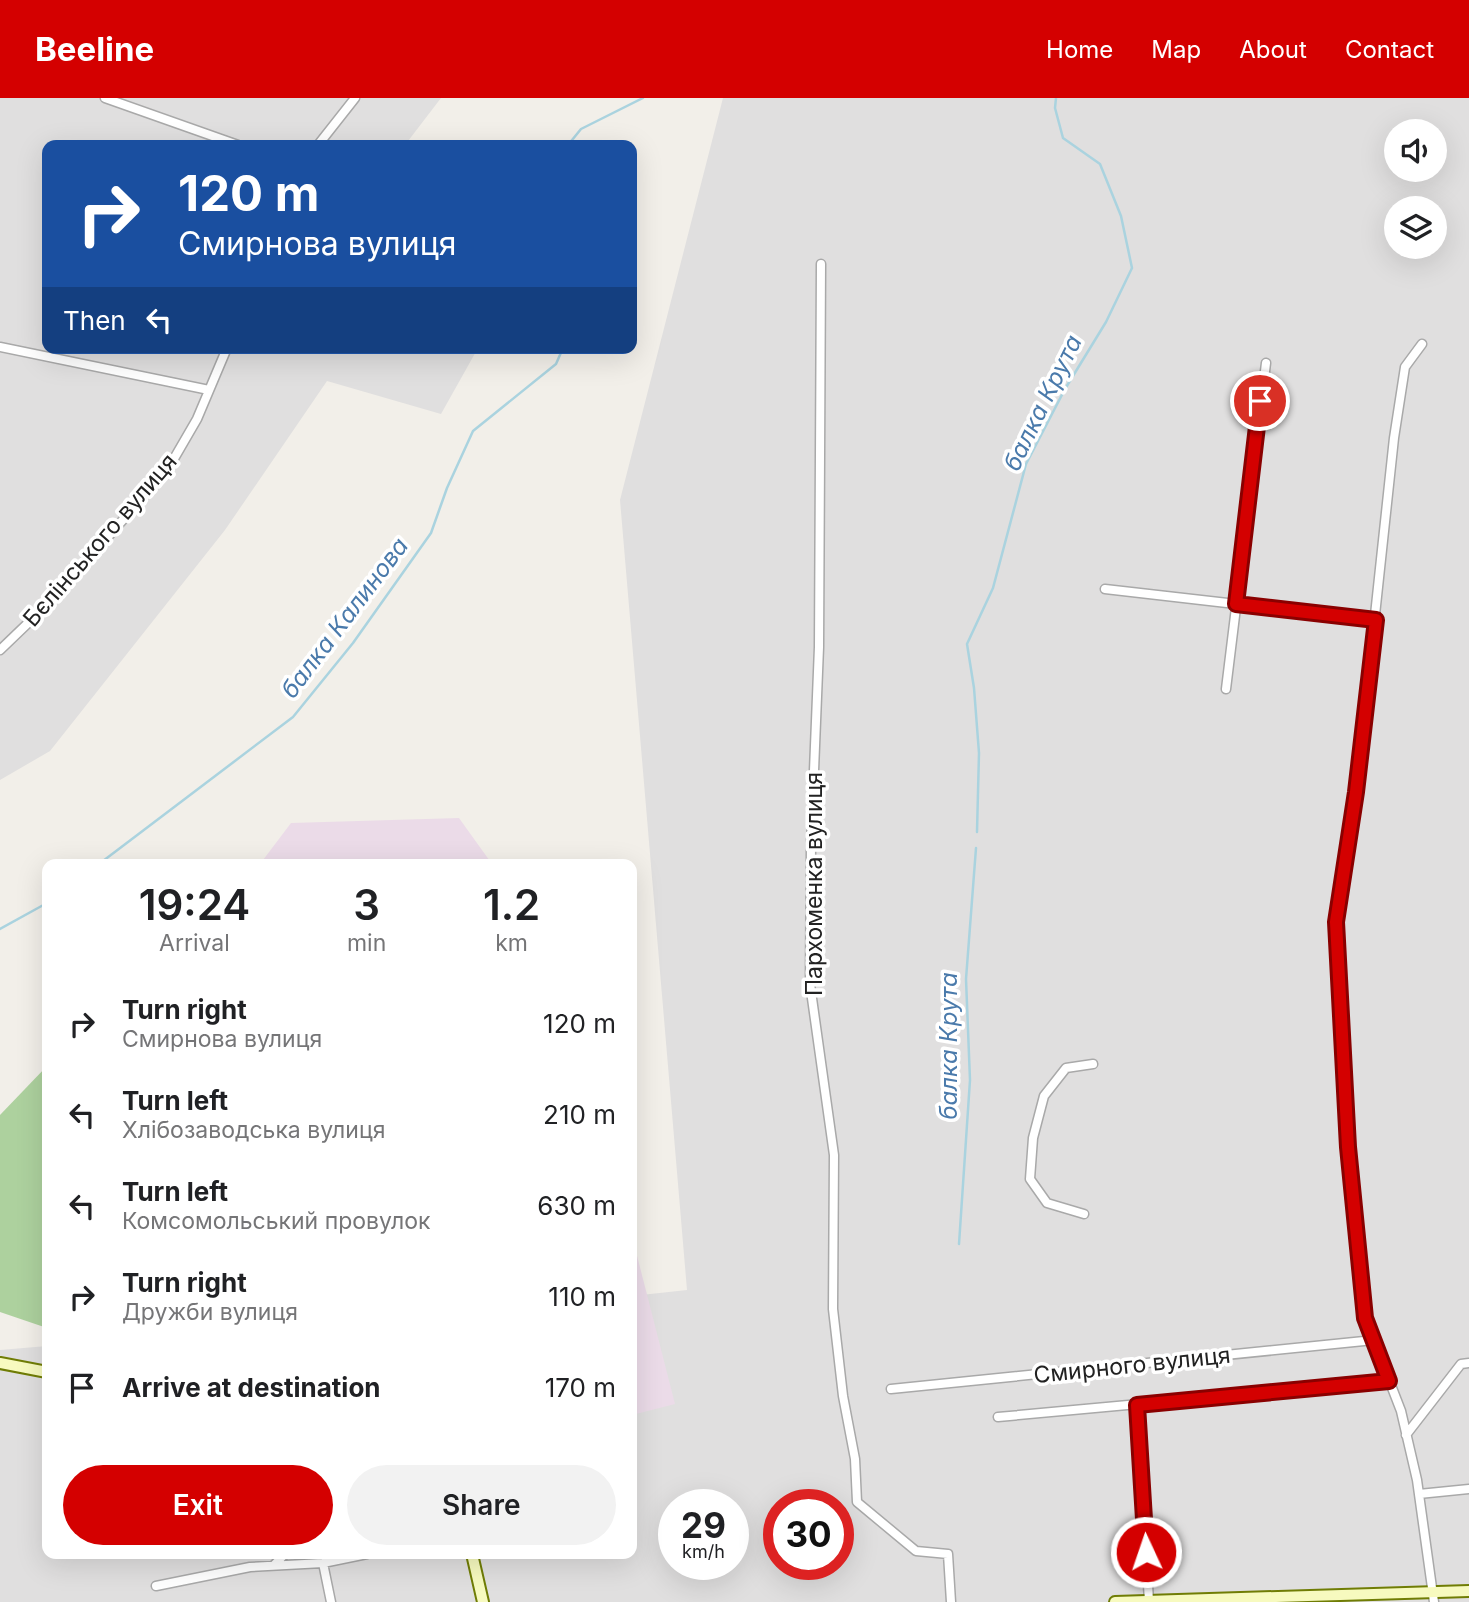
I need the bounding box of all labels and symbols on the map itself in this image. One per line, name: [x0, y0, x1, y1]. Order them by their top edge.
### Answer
water label: балка Крута: [997, 330, 1088, 475]
pin: [1230, 371, 1290, 431]
street label: Бєлінського вулиця: [17, 448, 183, 632]
water label: балка Калинова: [275, 532, 414, 704]
street label: Пархоменка вулиця: [800, 772, 828, 996]
water label: балка Крута: [934, 972, 963, 1120]
street label: Смирного вулиця: [1032, 1341, 1232, 1389]
speed limit sign: 30: [763, 1489, 854, 1580]
position arrow: [1109, 1515, 1183, 1589]

